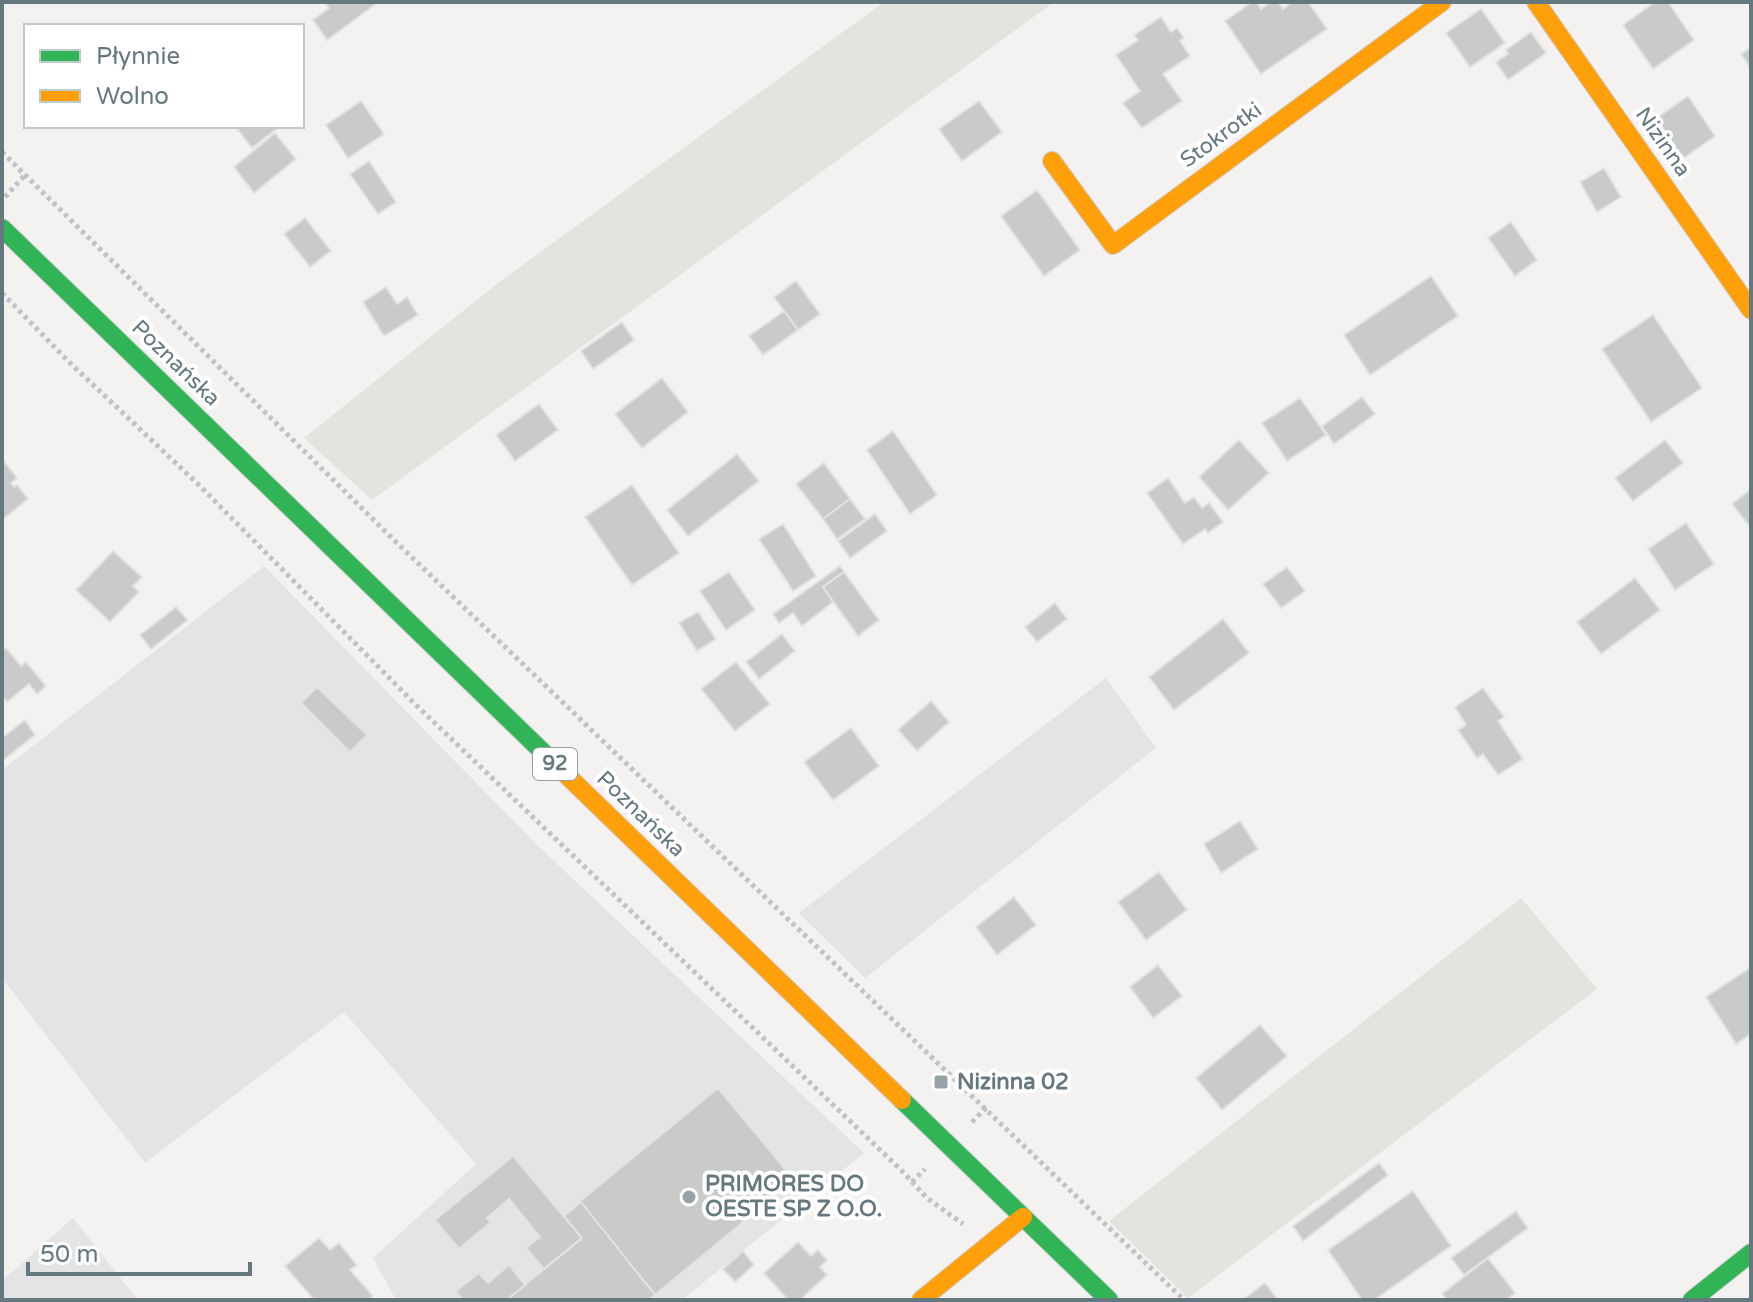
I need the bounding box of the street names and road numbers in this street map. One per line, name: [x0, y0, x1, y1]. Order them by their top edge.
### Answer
street label: Stokrotki: [1175, 97, 1267, 173]
street label: Nizinna: [1630, 102, 1696, 182]
street label: Poznańska: [126, 315, 226, 411]
road number: 92: [533, 748, 577, 780]
street label: Poznańska: [591, 766, 691, 862]

